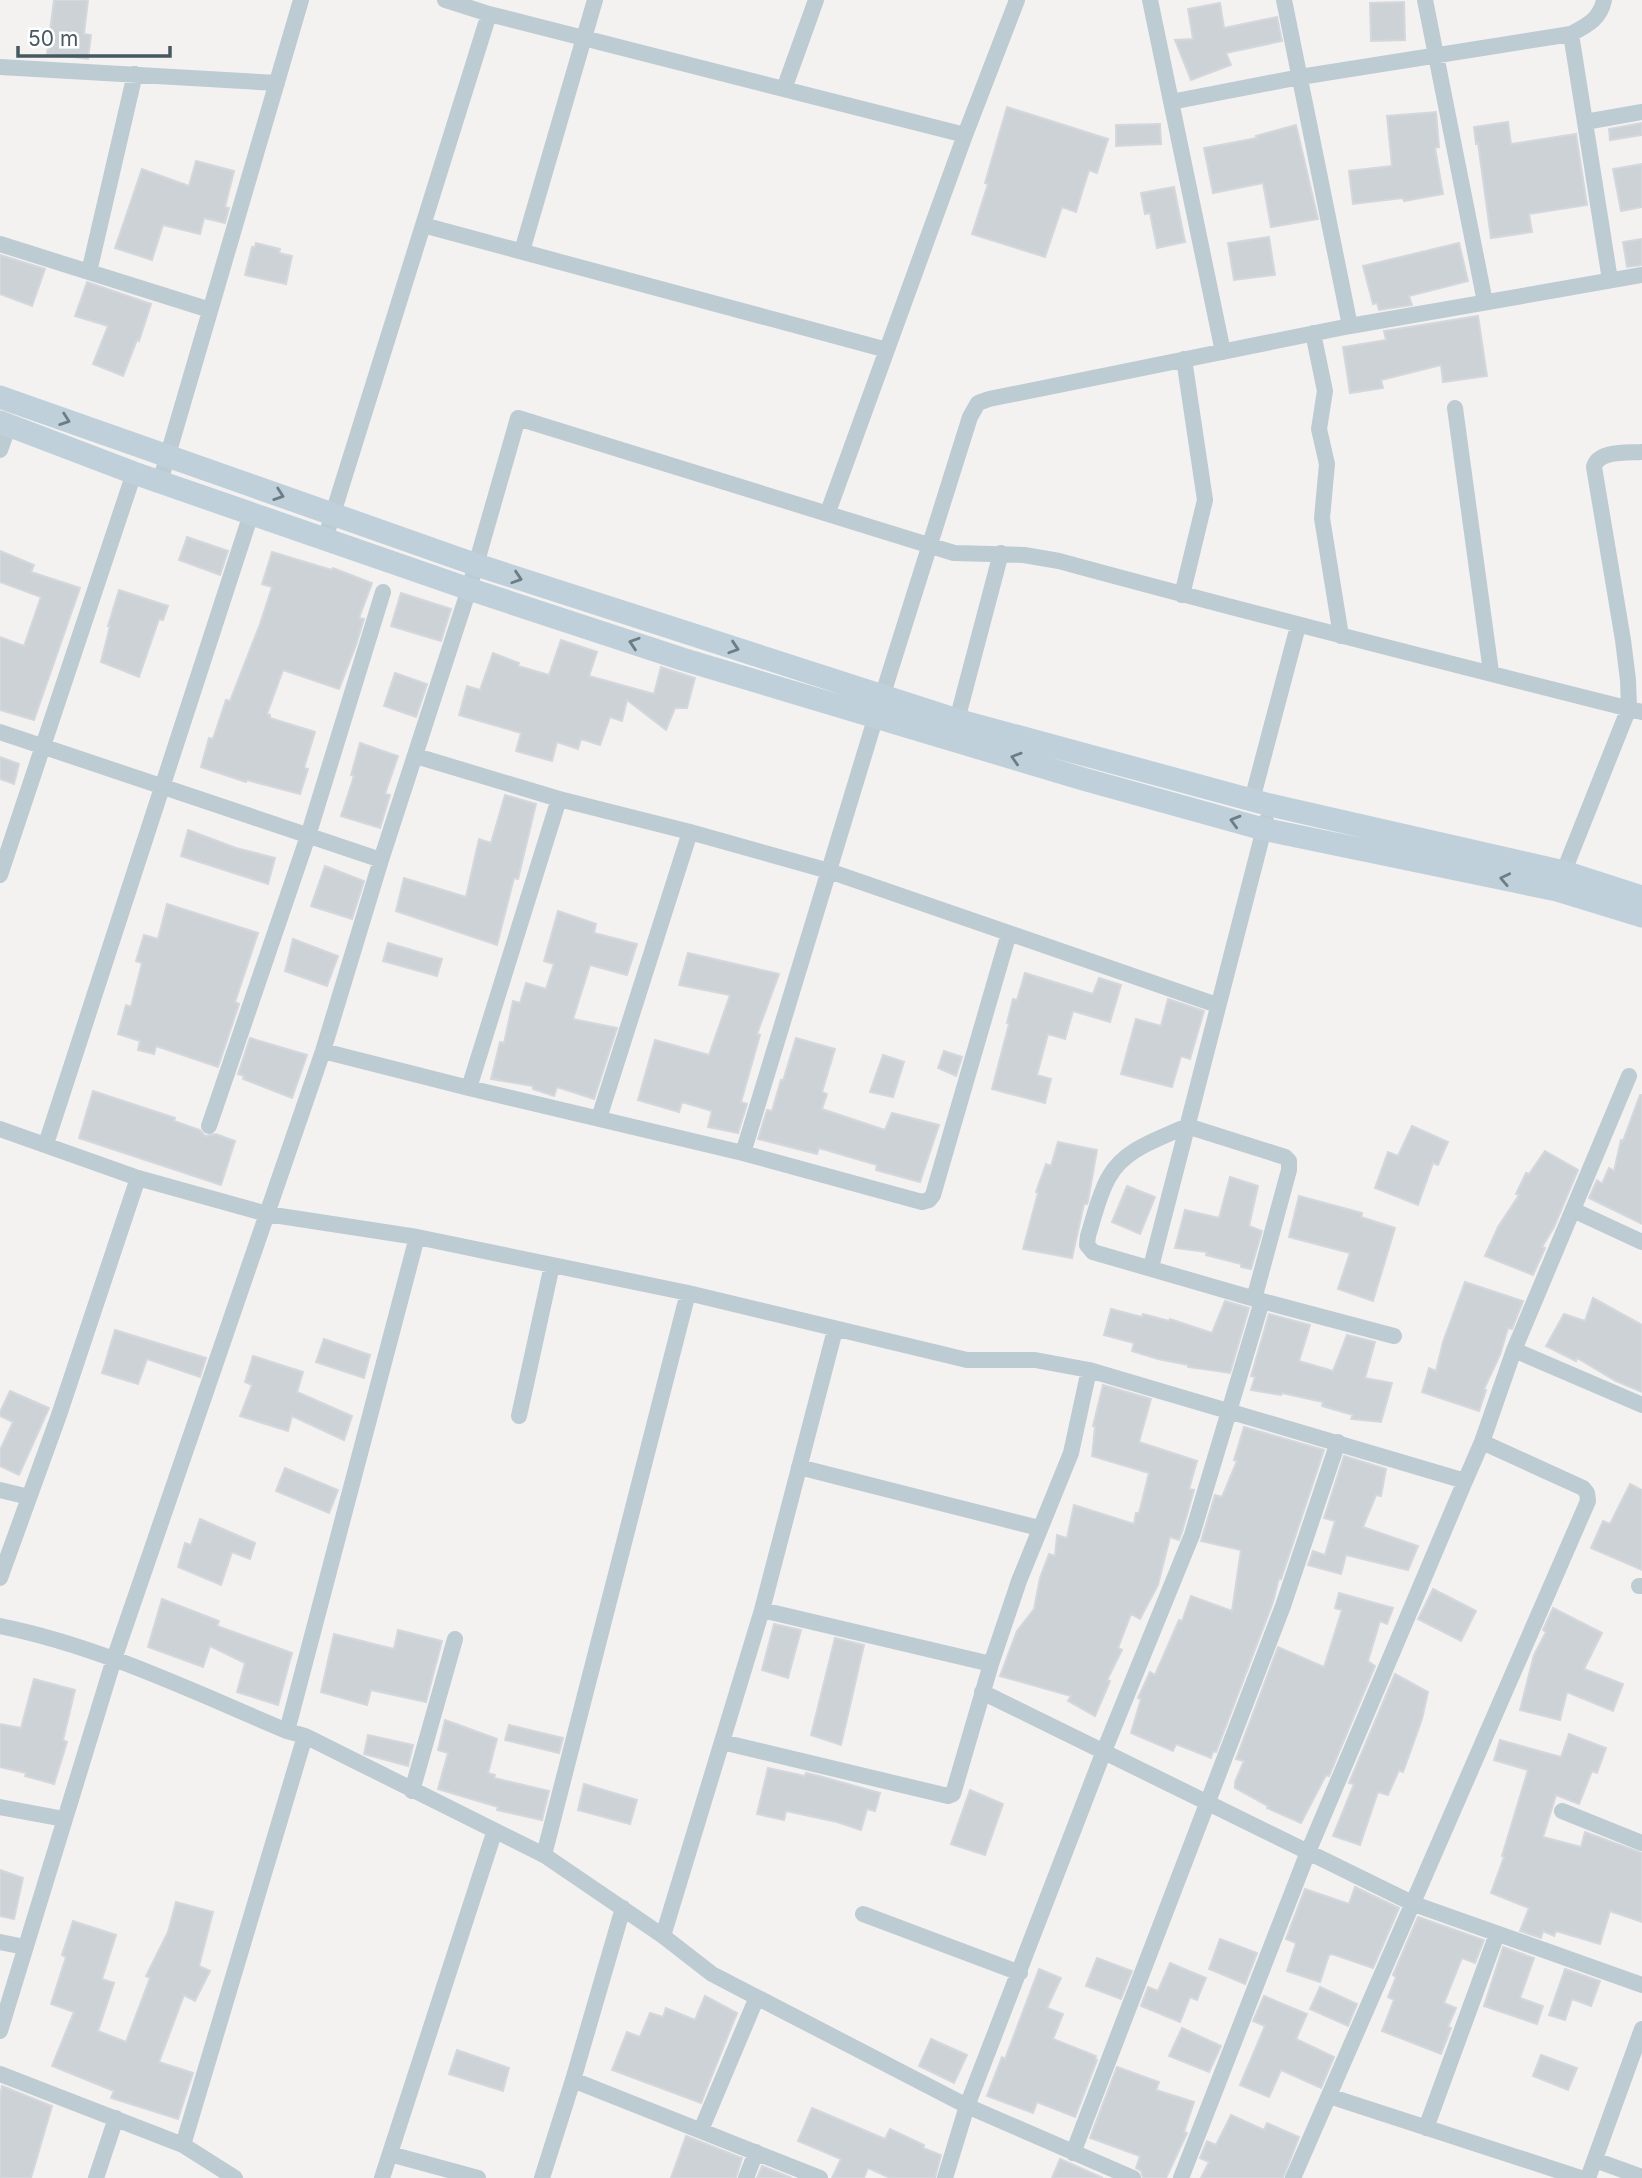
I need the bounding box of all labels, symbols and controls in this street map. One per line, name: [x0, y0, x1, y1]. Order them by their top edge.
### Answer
scale bar: [18, 14, 170, 58]
text: 50 m: [28, 26, 78, 51]
one-way arrow: [58, 412, 70, 426]
one-way arrow: [273, 487, 285, 501]
one-way arrow: [510, 570, 523, 584]
one-way arrow: [629, 637, 641, 651]
one-way arrow: [727, 640, 739, 654]
one-way arrow: [1011, 752, 1023, 766]
one-way arrow: [1229, 815, 1241, 830]
one-way arrow: [1499, 873, 1511, 888]

